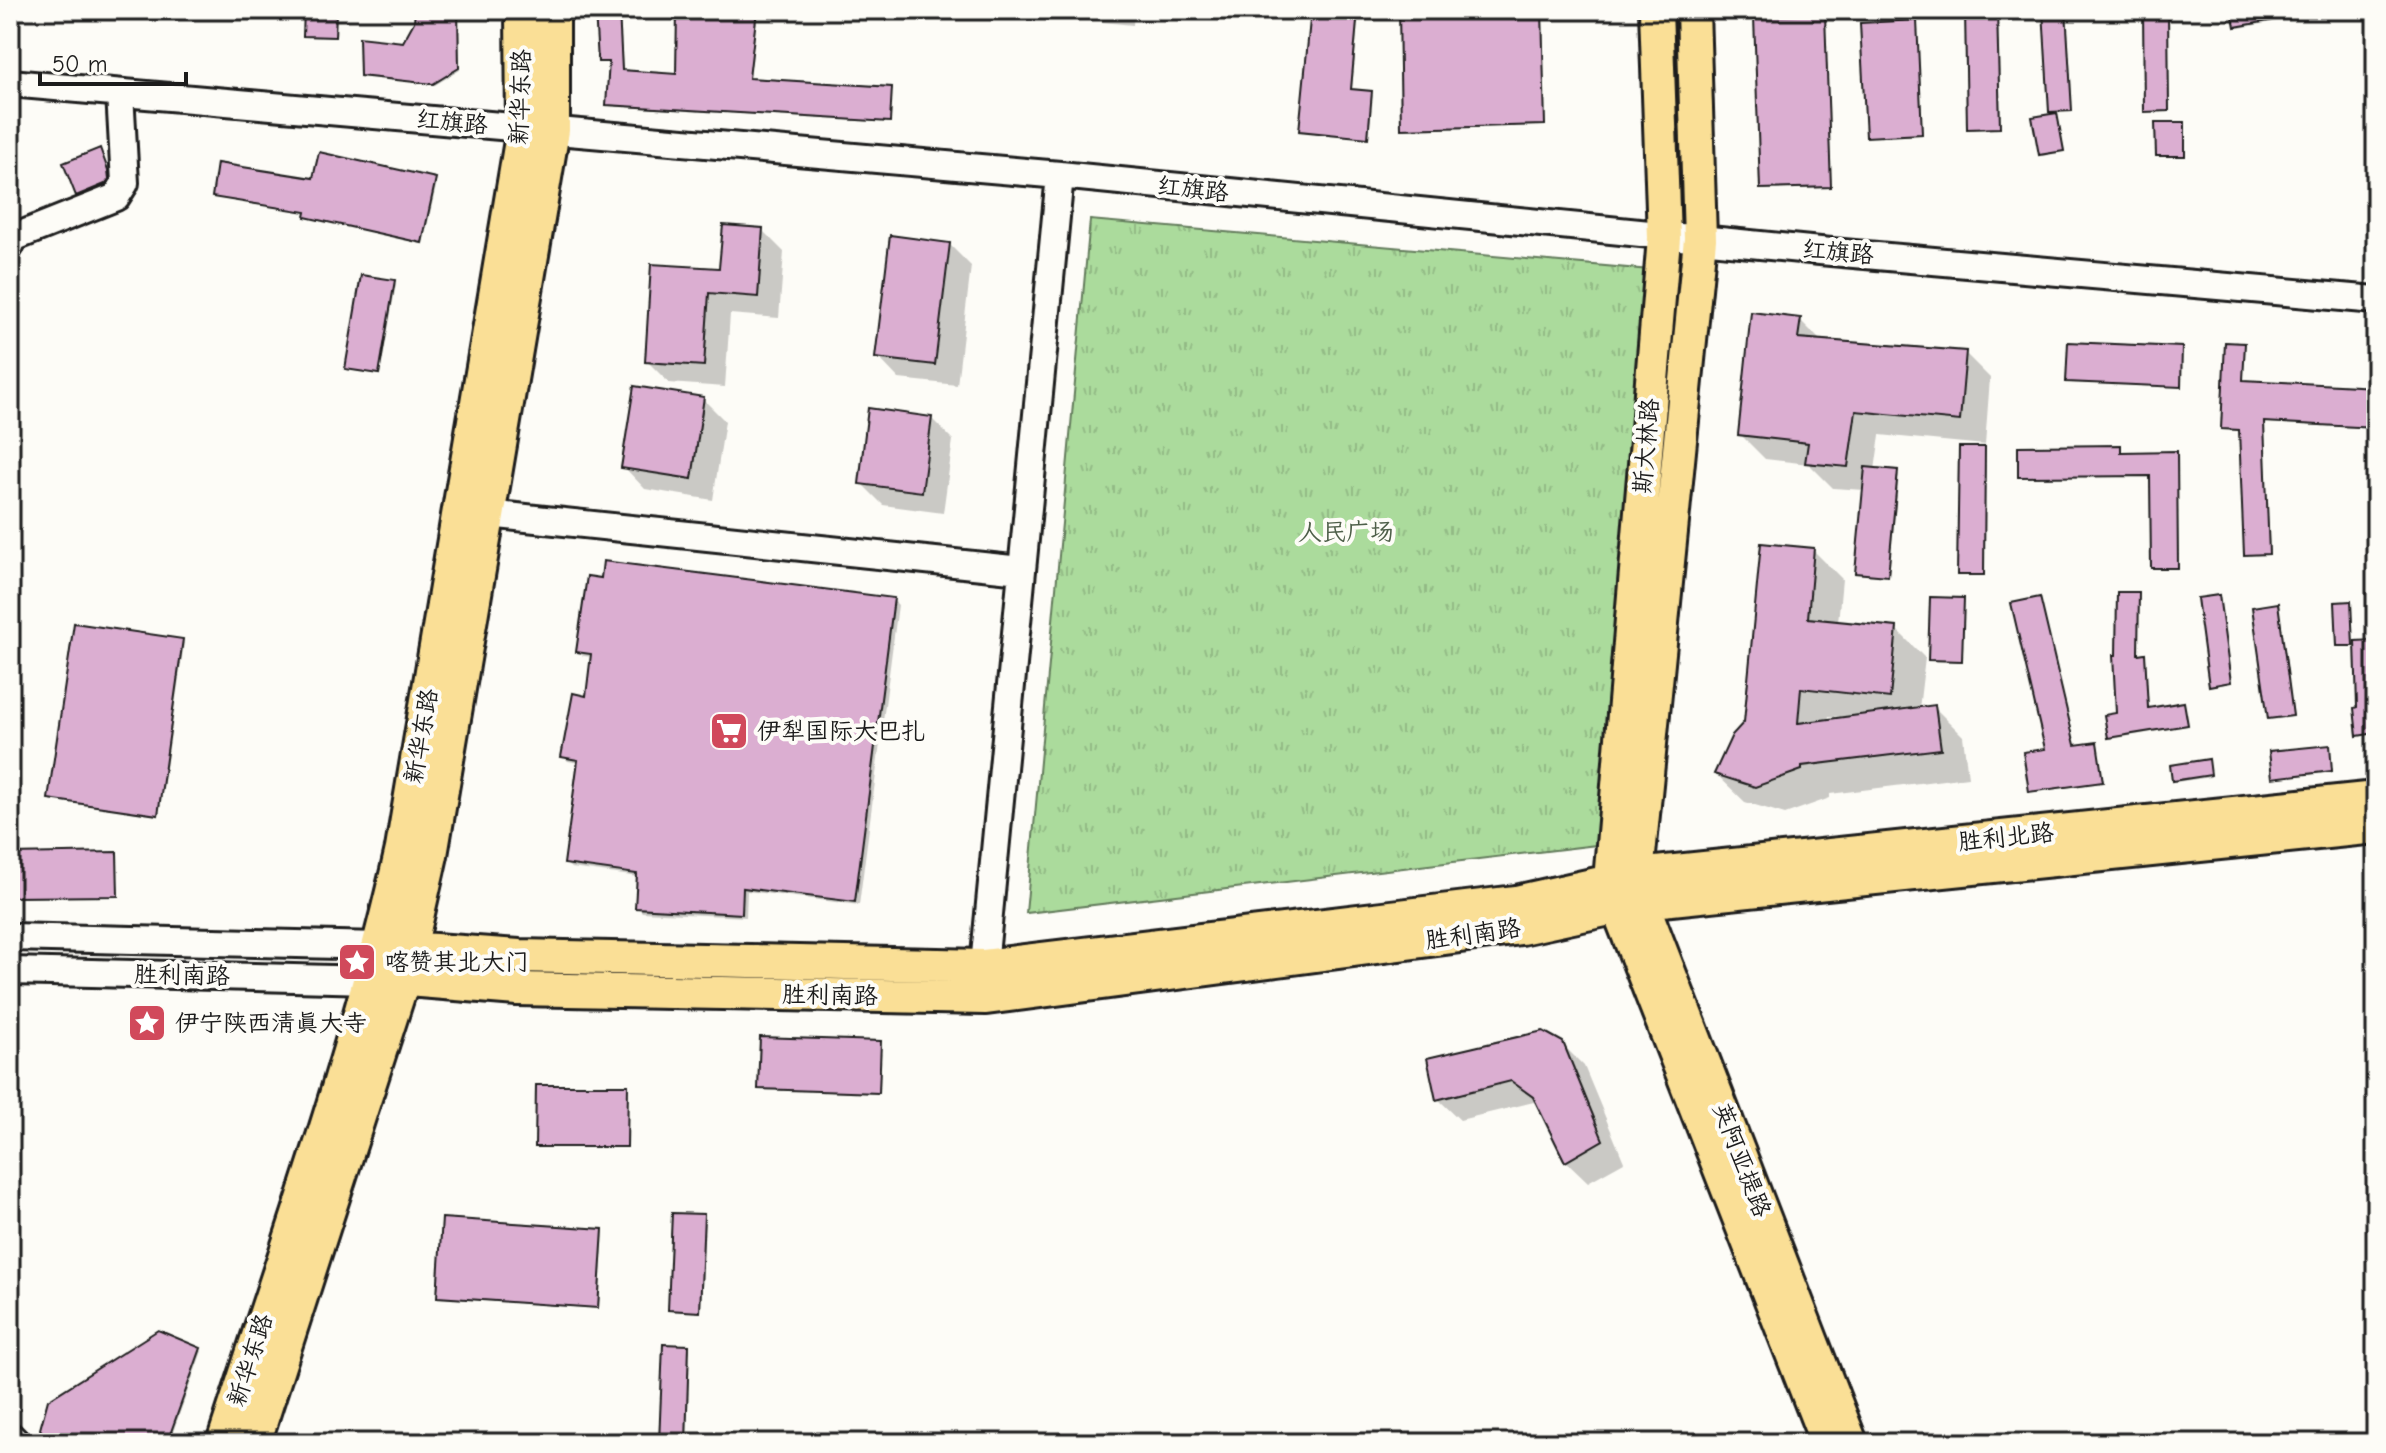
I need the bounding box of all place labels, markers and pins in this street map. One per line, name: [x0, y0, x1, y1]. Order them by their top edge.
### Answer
supermarket icon: 伊犁国际大巴扎: [708, 710, 750, 752]
place label: 伊犁国际大巴扎: [757, 717, 925, 745]
place icon: 喀赞其北大门: [336, 941, 378, 983]
place label: 喀赞其北大门: [385, 948, 529, 976]
place icon: 伊宁陕西清真大寺: [126, 1002, 168, 1044]
place label: 伊宁陕西清真大寺: [175, 1009, 367, 1037]

